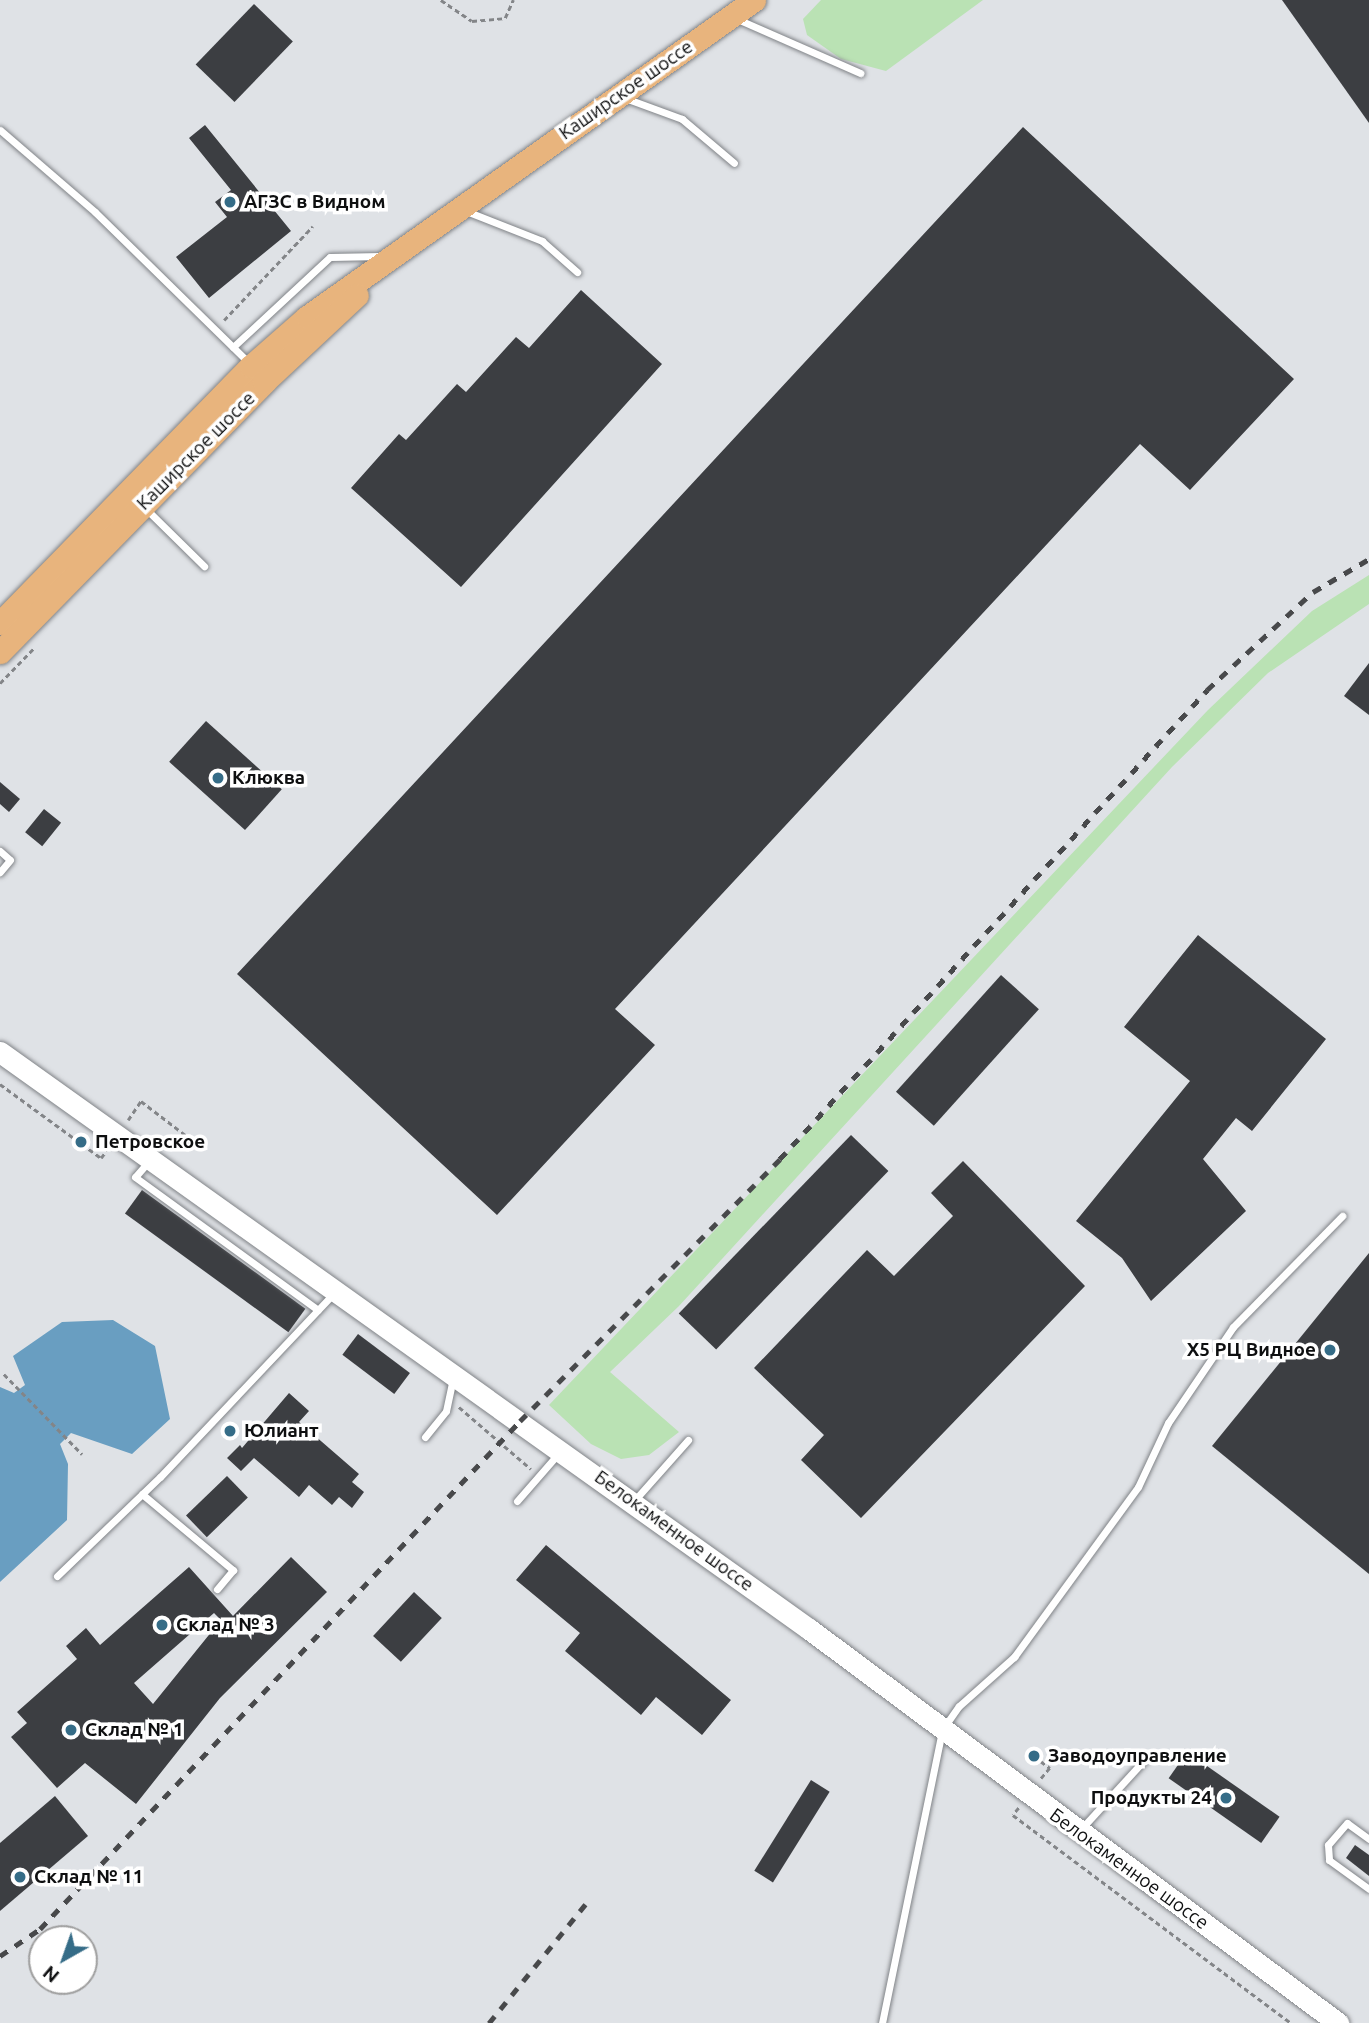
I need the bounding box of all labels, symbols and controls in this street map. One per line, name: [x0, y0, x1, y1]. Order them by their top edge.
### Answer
street label: Каширское шоссе: [555, 35, 697, 145]
place label: АГЗС в Видном: [244, 191, 385, 213]
marker: АГЗС в Видном: [222, 194, 238, 210]
street label: Каширское шоссе: [132, 387, 260, 515]
place label: Клюква: [232, 767, 305, 789]
marker: Клюква: [210, 770, 226, 786]
place label: Петровское: [95, 1131, 205, 1153]
marker: Петровское: [73, 1134, 89, 1150]
place label: X5 РЦ Видное: [1187, 1339, 1316, 1361]
marker: X5 РЦ Видное: [1322, 1342, 1338, 1358]
place label: Юлиант: [244, 1420, 319, 1442]
marker: Юлиант: [222, 1423, 238, 1439]
street label: Белокаменное шоссе: [590, 1466, 758, 1596]
place label: Склад № 3: [176, 1614, 275, 1636]
marker: Склад № 3: [154, 1617, 170, 1633]
place label: Склад № 1: [85, 1719, 184, 1741]
marker: Склад № 1: [63, 1722, 79, 1738]
place label: Заводоуправление: [1048, 1745, 1227, 1767]
marker: Заводоуправление: [1026, 1748, 1042, 1764]
place label: Продукты 24: [1091, 1787, 1212, 1809]
marker: Продукты 24: [1218, 1790, 1234, 1806]
street label: Белокаменное шоссе: [1045, 1804, 1213, 1934]
place label: Склад № 11: [34, 1866, 143, 1888]
marker: Склад № 11: [12, 1869, 28, 1885]
north arrow: [28, 1925, 98, 1995]
text: N: [38, 1962, 63, 1988]

